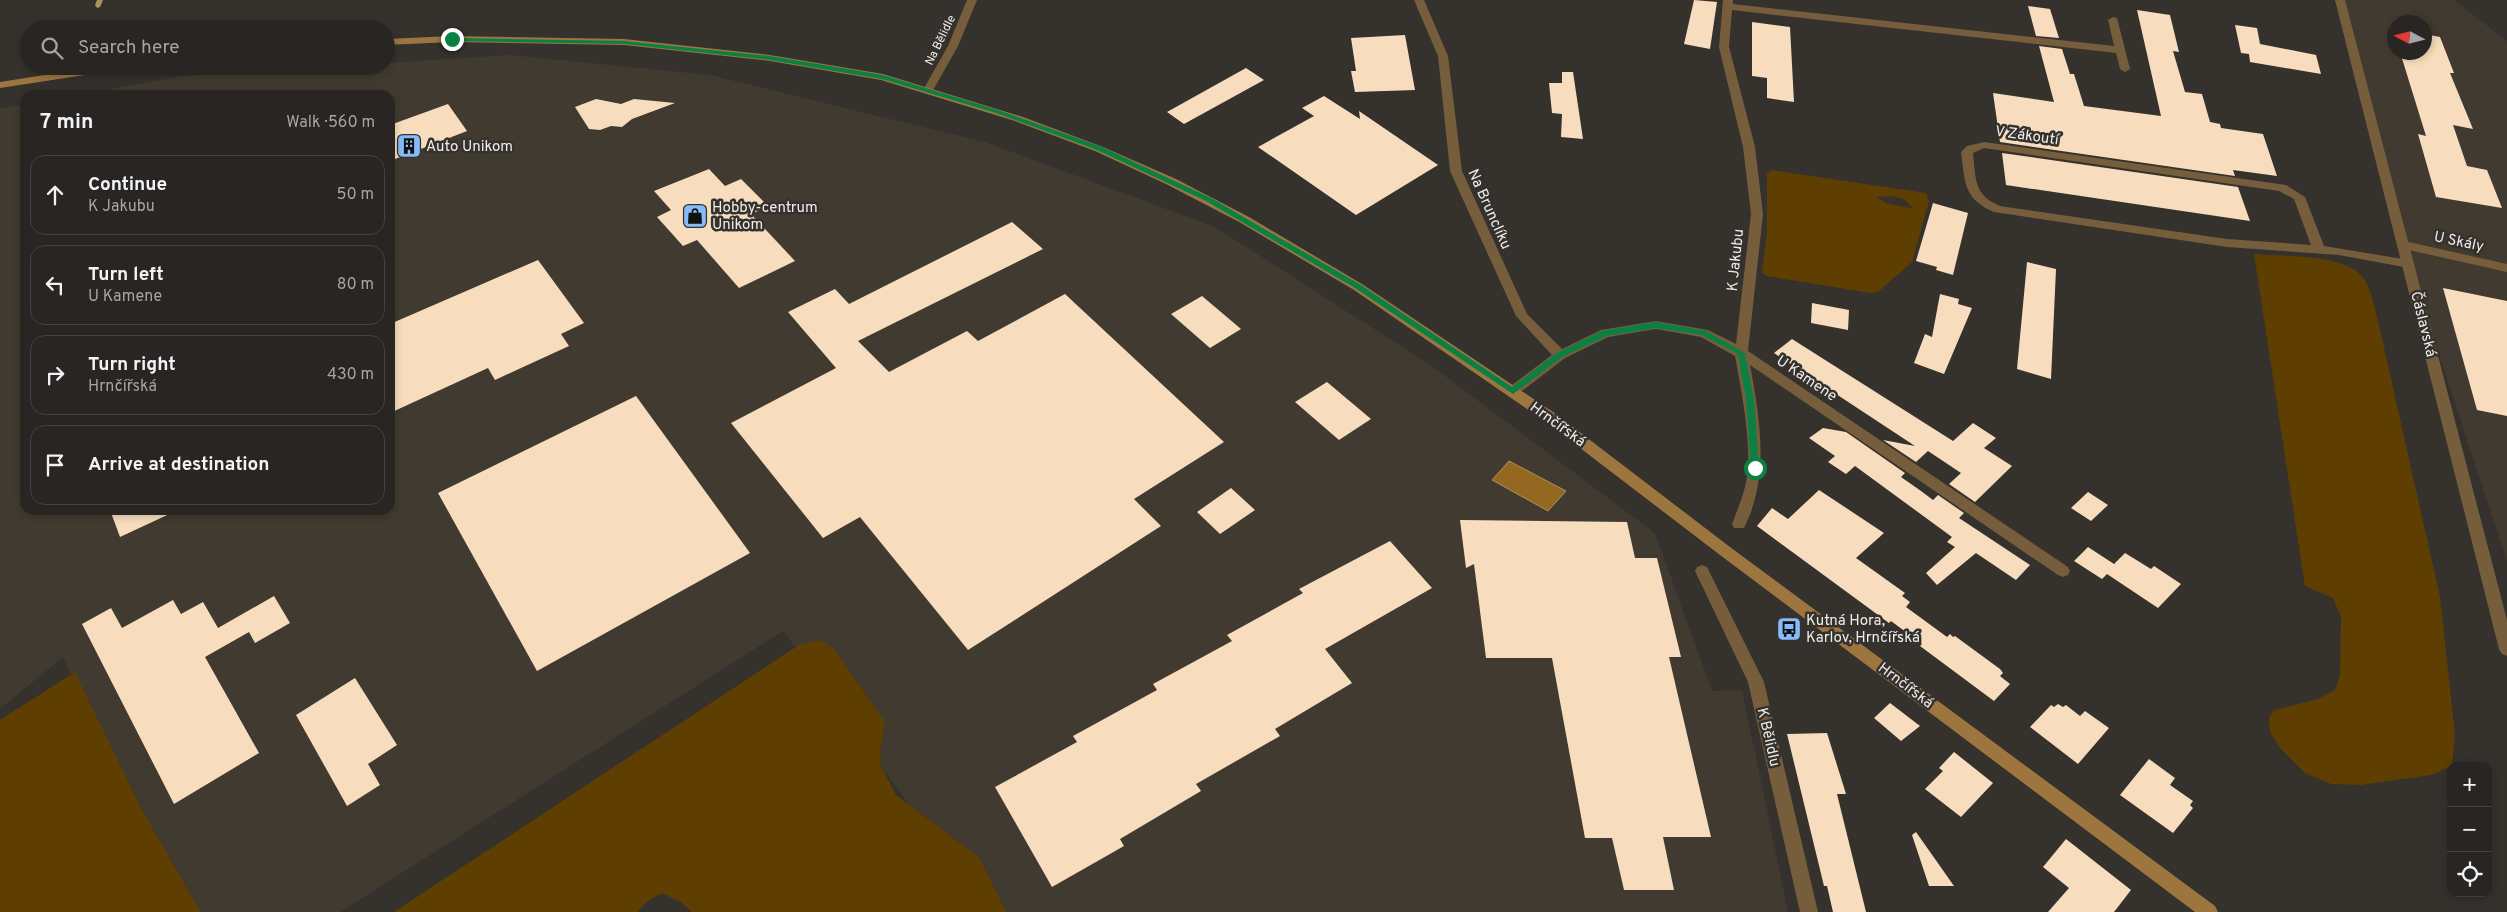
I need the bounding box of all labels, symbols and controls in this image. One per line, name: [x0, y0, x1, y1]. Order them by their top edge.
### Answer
street label: Na Bělidle: [922, 13, 960, 68]
north arrow: [2387, 15, 2432, 60]
search box: [20, 20, 395, 75]
route end: [441, 28, 464, 51]
icon: search: [38, 34, 66, 62]
text: Search here: [78, 36, 180, 60]
text: 7 min: [40, 109, 93, 136]
text: Walk · 560 m: [286, 113, 375, 133]
street label: V Zákoutí: [1994, 123, 2061, 151]
building icon: Auto Unikom: [396, 133, 422, 159]
place label: Auto Unikom: [426, 138, 513, 157]
street label: Na Brunclíku: [1463, 167, 1515, 253]
text: Continue: [88, 173, 167, 197]
icon: ahead: [41, 181, 69, 209]
text: 50 m: [337, 185, 374, 205]
text: K Jakubu: [88, 197, 155, 217]
place label: Hobby-centrum Unikom: [712, 199, 818, 235]
shop icon: Hobby-centrum Unikom: [682, 203, 708, 229]
street label: K Jakubu: [1724, 228, 1749, 292]
street label: U Skály: [2432, 228, 2485, 257]
text: Turn left: [88, 263, 164, 287]
icon: left: [41, 271, 69, 299]
text: 80 m: [337, 275, 374, 295]
text: U Kamene: [88, 287, 162, 307]
street label: Čáslavská: [2405, 289, 2442, 359]
street label: U Kamene: [1772, 352, 1840, 407]
text: Turn right: [88, 353, 176, 377]
icon: right: [41, 361, 69, 389]
text: 430 m: [327, 365, 374, 385]
text: Hrnčířská: [88, 377, 157, 397]
street label: Hrnčířská: [1525, 399, 1589, 452]
icon: arrive: [41, 451, 69, 479]
text: Arrive at destination: [88, 453, 269, 477]
route start: [1744, 457, 1767, 480]
place label: Kutná Hora, Karlov, Hrnčířská: [1806, 612, 1920, 648]
bus stop icon: Kutná Hora, Karlov, Hrnčířská: [1776, 616, 1802, 642]
street label: Hrnčířská: [1874, 659, 1937, 713]
street label: K Bělidlu: [1752, 706, 1784, 769]
map controls: [2447, 762, 2492, 897]
button: +: [2447, 762, 2492, 807]
button: −: [2447, 807, 2492, 852]
button: locate: [2447, 852, 2492, 897]

